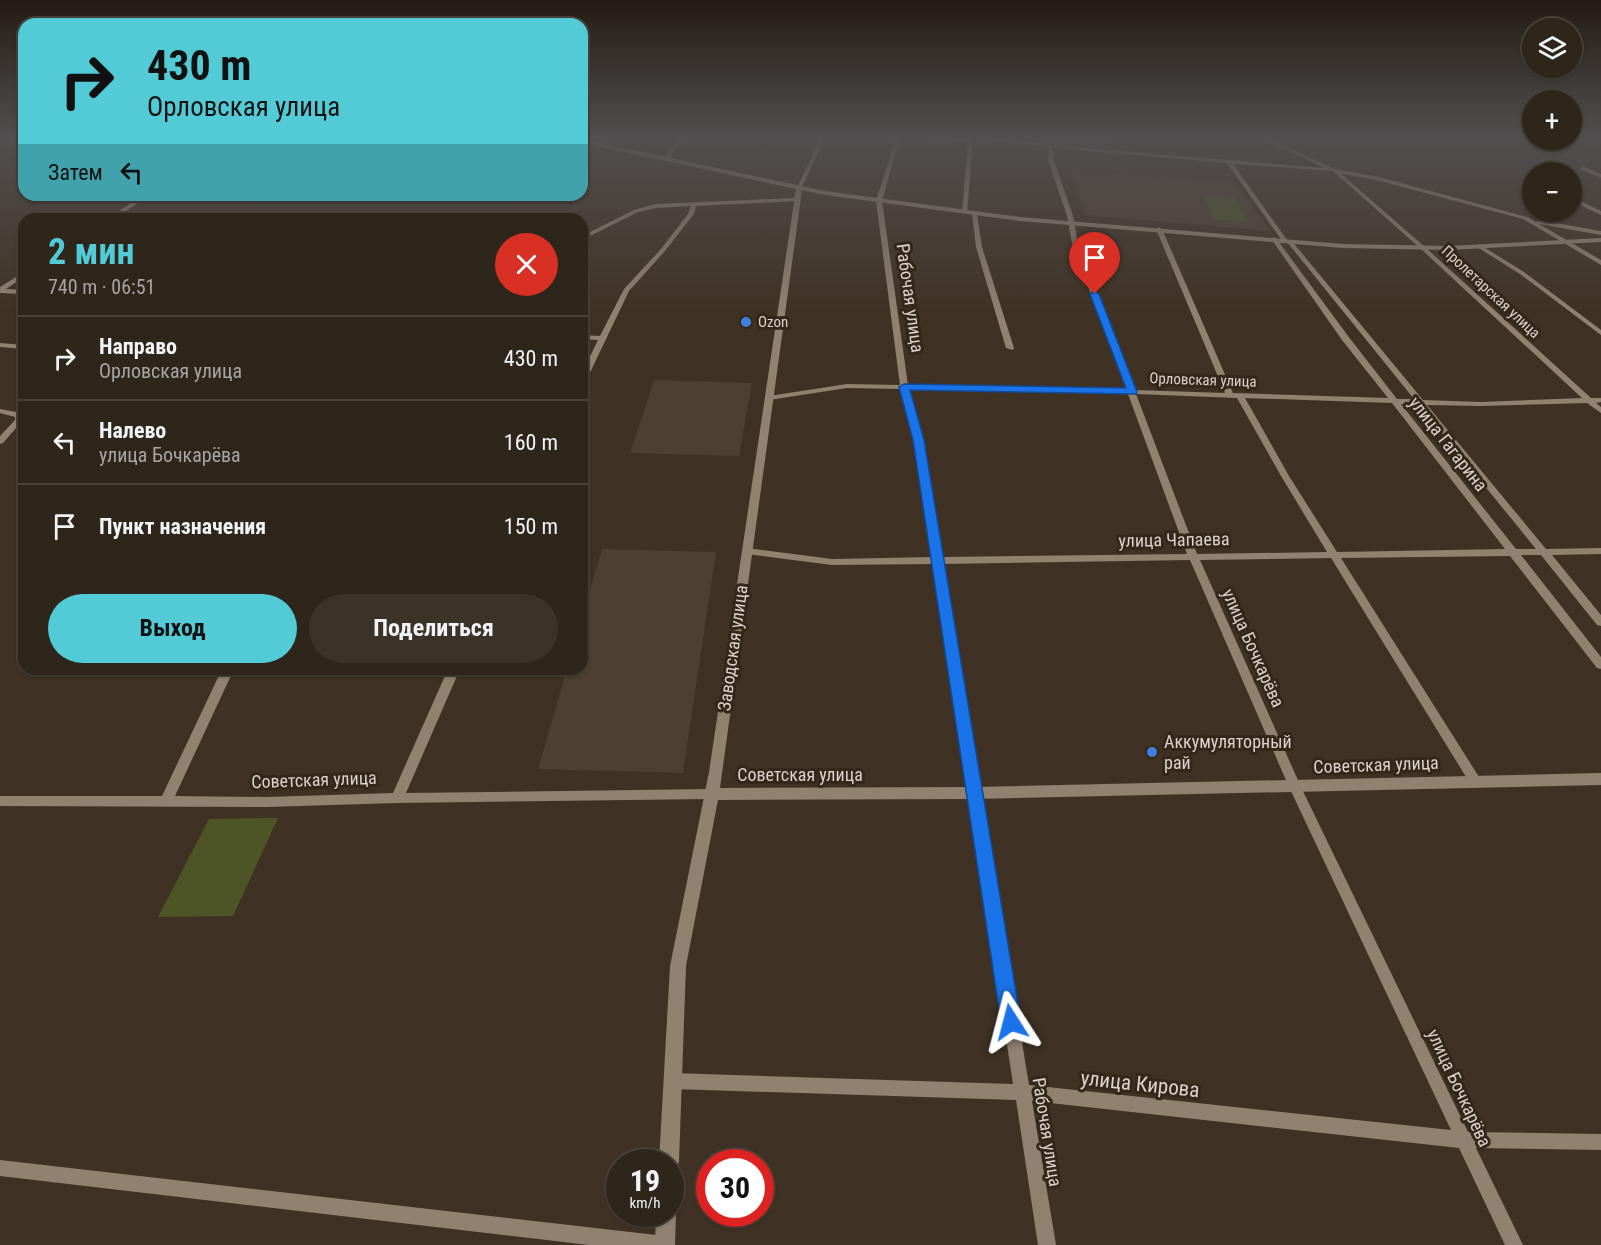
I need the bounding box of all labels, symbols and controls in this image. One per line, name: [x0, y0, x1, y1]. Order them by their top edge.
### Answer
map controls: [1522, 18, 1582, 222]
button: layers: [1522, 18, 1582, 78]
text: 430 m: [147, 41, 252, 90]
icon: right: [48, 42, 126, 120]
button: +: [1522, 90, 1582, 150]
text: Орловская улица: [147, 91, 340, 123]
icon: left: [115, 156, 148, 189]
text: Затем: [48, 160, 103, 185]
button: −: [1522, 162, 1582, 222]
text: 2 мин: [48, 231, 134, 273]
pin: [1069, 232, 1120, 294]
button: close: [495, 233, 558, 296]
icon: arrive: [1078, 241, 1111, 274]
street label: Рабочая улица: [892, 242, 929, 354]
street label: Пролетарская улица: [1438, 242, 1544, 342]
text: 740 m · 06:51: [48, 275, 155, 299]
place label: Ozon: [758, 313, 788, 331]
marker: Ozon: [739, 315, 753, 329]
text: Направо: [99, 334, 177, 359]
icon: right: [48, 342, 81, 375]
text: 430 m: [504, 346, 558, 371]
text: Орловская улица: [99, 359, 242, 383]
street label: Орловская улица: [1149, 369, 1257, 391]
street label: улица Гагарина: [1405, 392, 1492, 495]
text: Налево: [99, 418, 166, 443]
icon: left: [48, 426, 81, 459]
text: 160 m: [504, 430, 558, 455]
text: улица Бочкарёва: [99, 443, 241, 467]
icon: arrive: [48, 510, 81, 543]
text: Пункт назначения: [99, 514, 266, 539]
text: 150 m: [504, 514, 558, 539]
street label: улица Чапаева: [1118, 528, 1230, 551]
street label: Заводская улица: [713, 584, 752, 712]
street label: улица Бочкарёва: [1218, 585, 1289, 710]
button: Выход: [48, 594, 297, 663]
button: Поделиться: [309, 594, 558, 663]
place label: Аккумуляторный рай: [1164, 731, 1292, 773]
marker: Аккумуляторный рай: [1145, 745, 1159, 759]
street label: Советская улица: [1313, 752, 1439, 777]
street label: Советская улица: [737, 764, 863, 785]
street label: Советская улица: [251, 767, 377, 792]
position arrow: [979, 990, 1043, 1054]
street label: улица Бочкарёва: [1423, 1026, 1496, 1150]
street label: улица Кирова: [1079, 1066, 1201, 1102]
street label: Рабочая улица: [1029, 1076, 1066, 1188]
speed limit sign: 30: [696, 1149, 774, 1227]
text: 19: [630, 1163, 660, 1198]
text: km/h: [630, 1194, 660, 1212]

